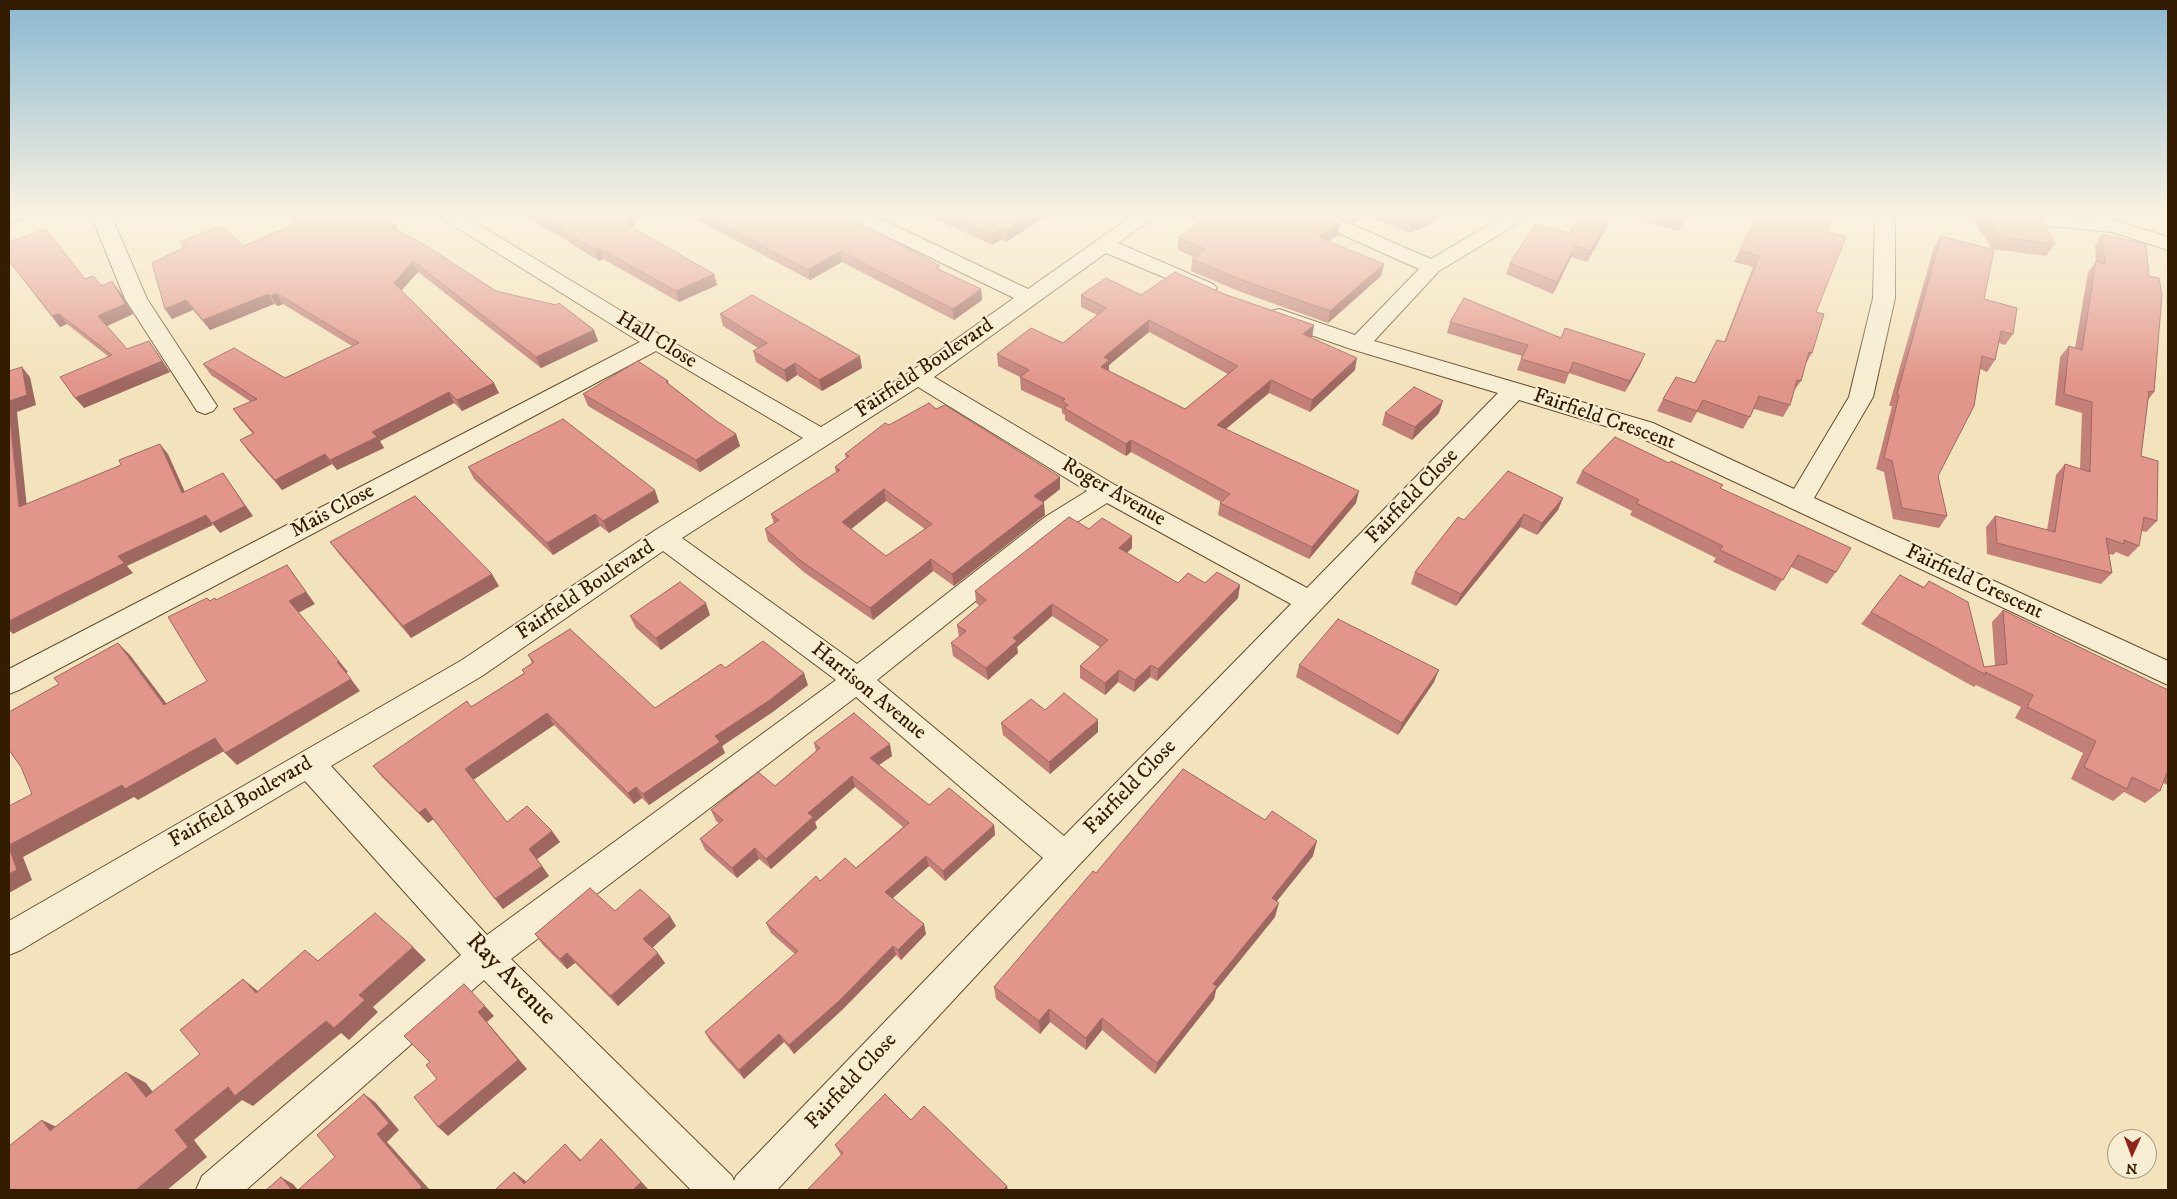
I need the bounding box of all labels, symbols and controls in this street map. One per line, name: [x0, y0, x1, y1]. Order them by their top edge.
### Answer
street label: Hall Close: [611, 307, 701, 375]
street label: Fairfield Boulevard: [851, 313, 999, 425]
street label: Fairfield Crescent: [1529, 384, 1679, 456]
street label: Fairfield Close: [1361, 444, 1465, 550]
street label: Roger Avenue: [1057, 453, 1169, 533]
street label: Mais Close: [287, 479, 379, 545]
street label: Fairfield Boulevard: [512, 535, 660, 647]
street label: Fairfield Crescent: [1901, 540, 2047, 626]
street label: Harrison Avenue: [805, 638, 931, 746]
street label: Fairfield Close: [1079, 735, 1183, 841]
street label: Fairfield Boulevard: [165, 752, 317, 854]
street label: Ray Avenue: [459, 928, 561, 1032]
street label: Fairfield Close: [801, 1029, 903, 1135]
north arrow: [2107, 1129, 2157, 1179]
text: N: [2125, 1159, 2138, 1177]

